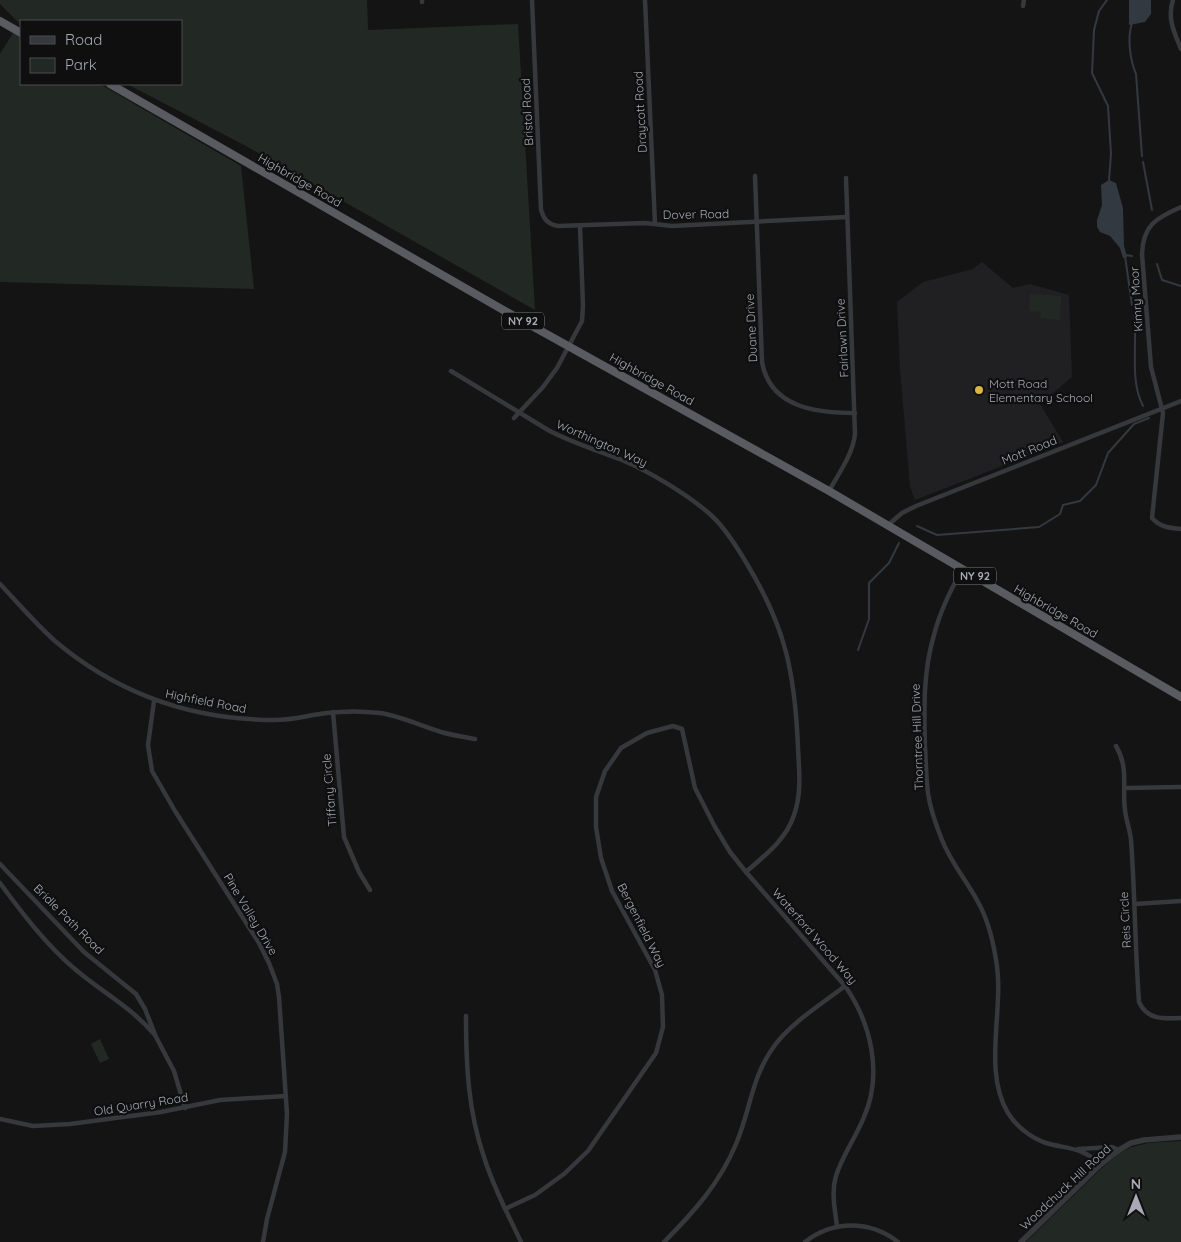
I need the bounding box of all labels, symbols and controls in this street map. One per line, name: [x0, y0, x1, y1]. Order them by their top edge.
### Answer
legend: [20, 20, 182, 85]
text: Road: [65, 30, 102, 49]
text: Park: [65, 55, 97, 74]
street label: Draycott Road: [630, 71, 650, 153]
street label: Bristol Road: [518, 78, 536, 146]
street label: Highbridge Road: [255, 150, 345, 210]
street label: Dover Road: [663, 206, 729, 222]
street label: Kimry Moor: [1126, 266, 1146, 332]
street label: Duane Drive: [742, 293, 760, 363]
street label: Fairlawn Drive: [832, 298, 852, 378]
road number: NY 92: [502, 312, 544, 330]
street label: Highbridge Road: [607, 350, 697, 408]
place label: Mott Road Elementary School: [989, 376, 1093, 405]
marker: Mott Road Elementary School: [973, 384, 985, 396]
street label: Worthington Way: [554, 416, 650, 470]
street label: Mott Road: [999, 432, 1059, 468]
road number: NY 92: [954, 568, 996, 584]
street label: Highbridge Road: [1011, 581, 1101, 641]
street label: Thorntree Hill Drive: [908, 683, 926, 791]
street label: Highfield Road: [164, 686, 248, 716]
street label: Tiffany Circle: [318, 753, 340, 827]
street label: Pine Valley Drive: [221, 870, 281, 958]
street label: Bergenfield Way: [614, 880, 670, 970]
street label: Bridle Path Road: [31, 881, 107, 957]
street label: Waterford Wood Way: [769, 885, 861, 987]
street label: Reis Circle: [1116, 891, 1134, 949]
street label: Old Quarry Road: [93, 1089, 189, 1119]
street label: Woodchuck Hill Road: [1016, 1141, 1114, 1233]
north arrow: [1111, 1172, 1161, 1222]
text: N: [1131, 1175, 1141, 1193]

